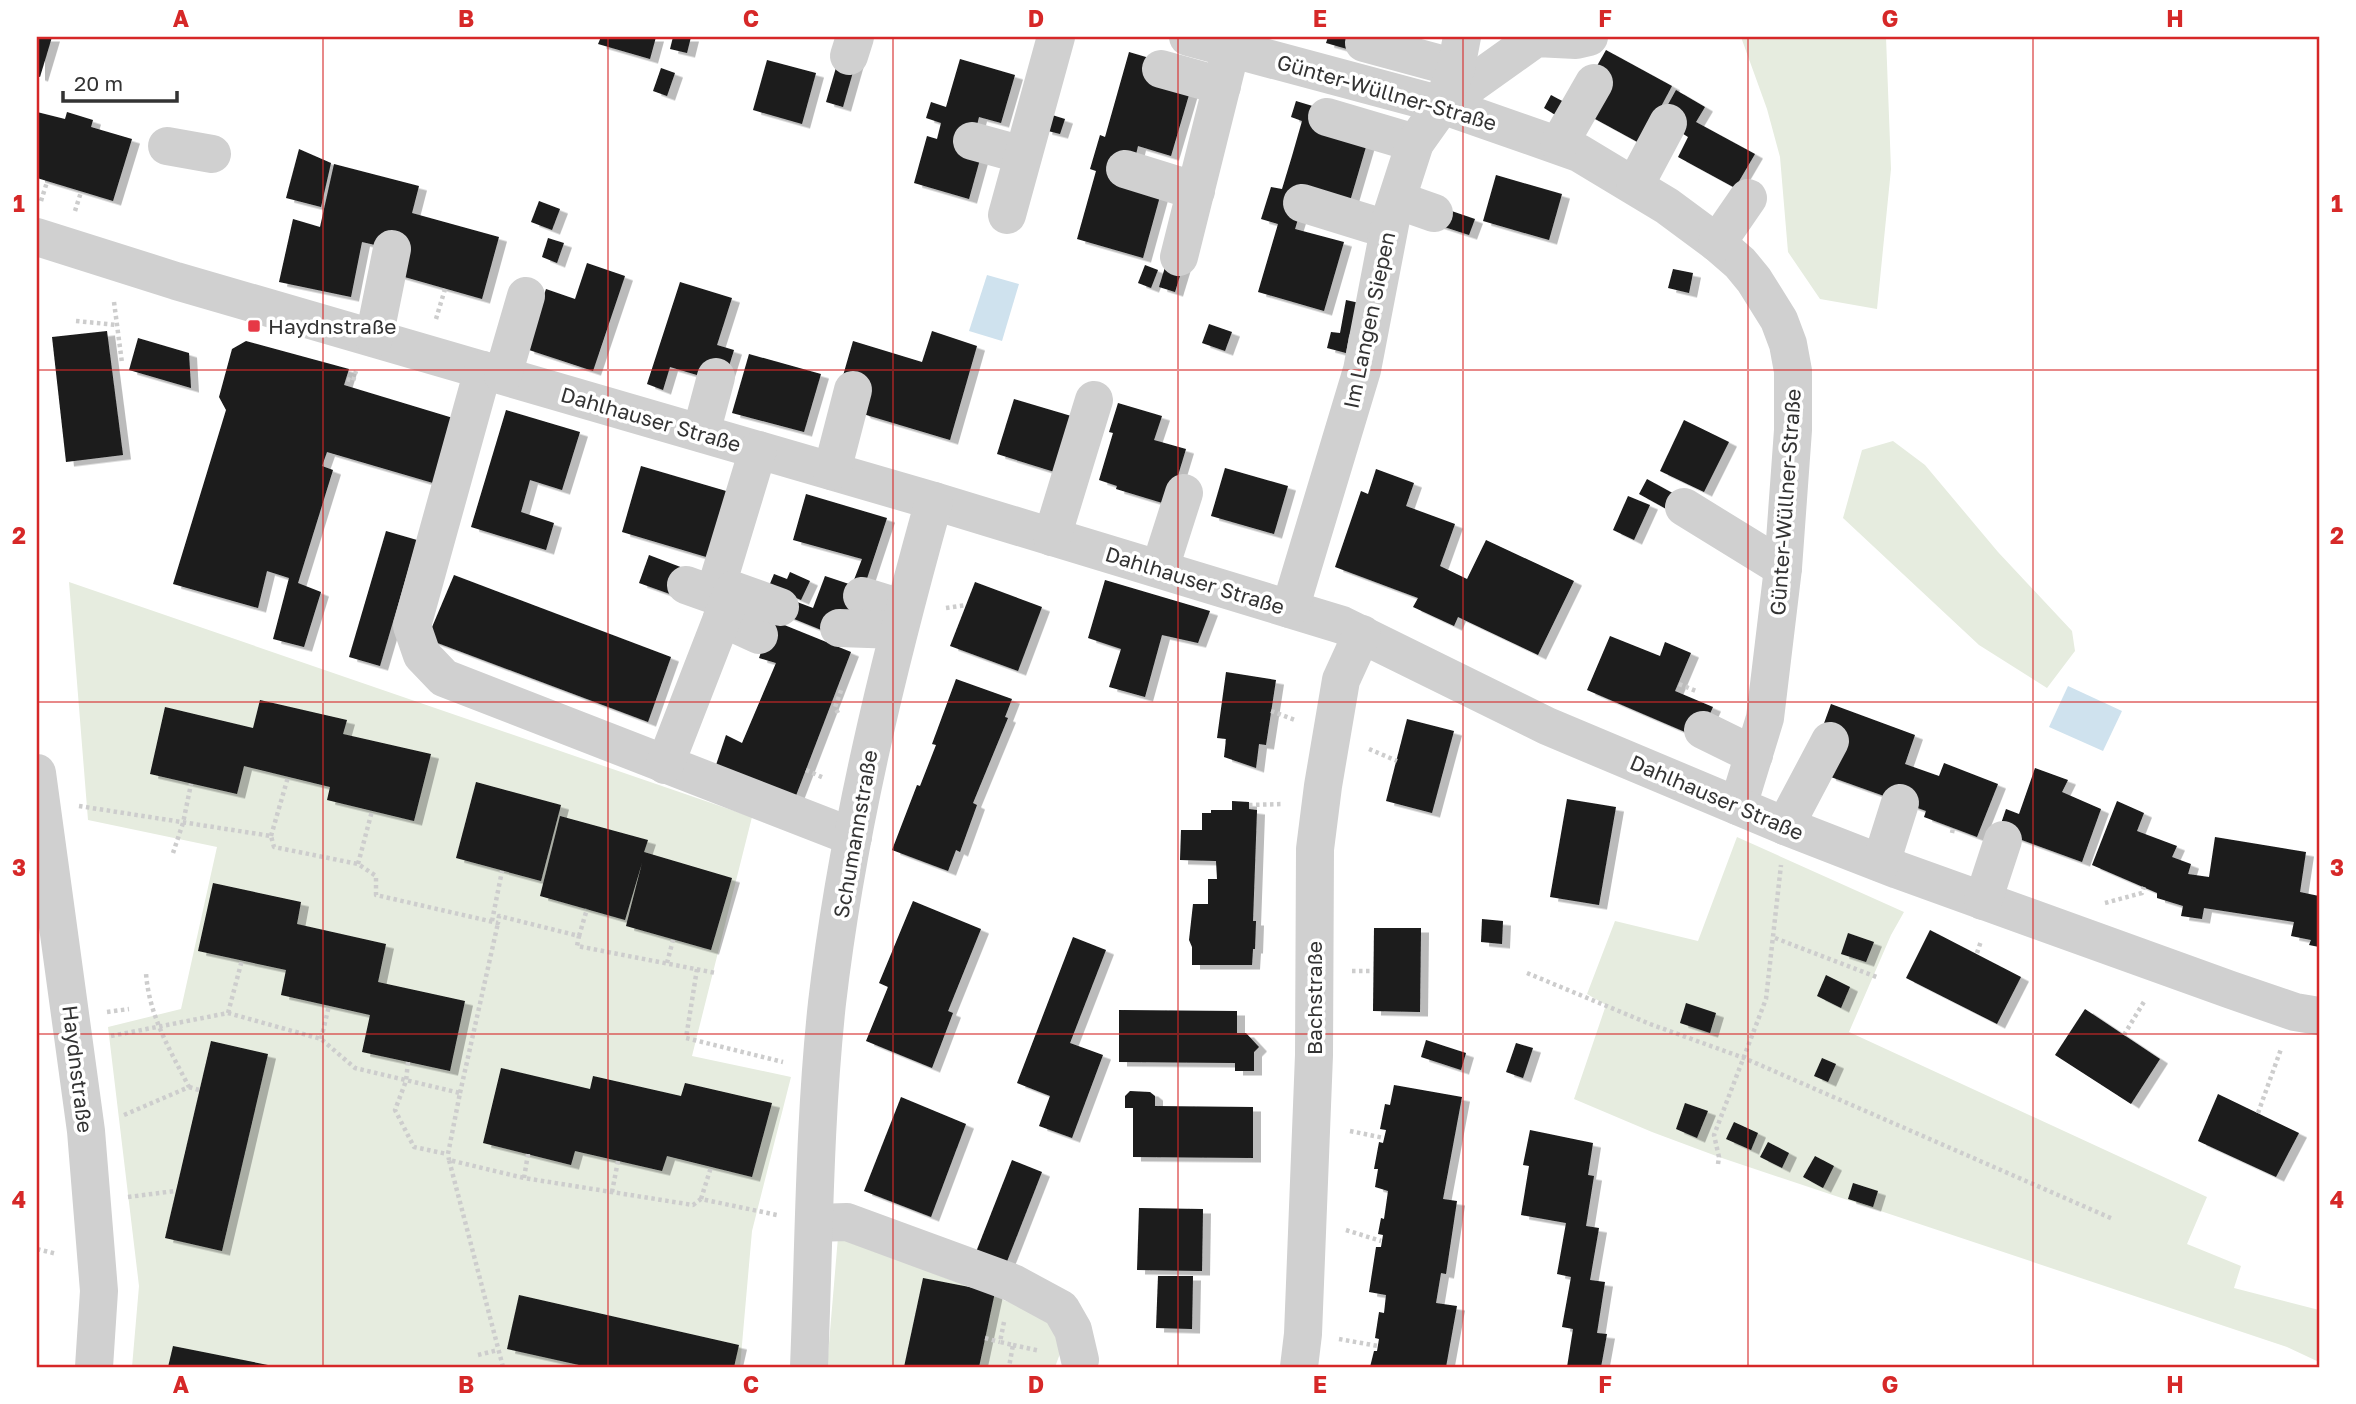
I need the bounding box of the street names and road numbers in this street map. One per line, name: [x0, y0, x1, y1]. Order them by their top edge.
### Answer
street label: Günter-Wüllner-Straße: [1274, 48, 1500, 136]
street label: Im Langen Siepen: [1338, 229, 1400, 411]
street label: Dahlhauser Straße: [558, 381, 744, 457]
street label: Günter-Wüllner-Straße: [1764, 388, 1806, 616]
street label: Dahlhauser Straße: [1102, 540, 1288, 620]
street label: Schumannstraße: [827, 748, 883, 920]
street label: Dahlhauser Straße: [1626, 749, 1808, 845]
street label: Bachstraße: [1301, 941, 1327, 1055]
street label: Haydnstraße: [57, 1004, 99, 1134]

